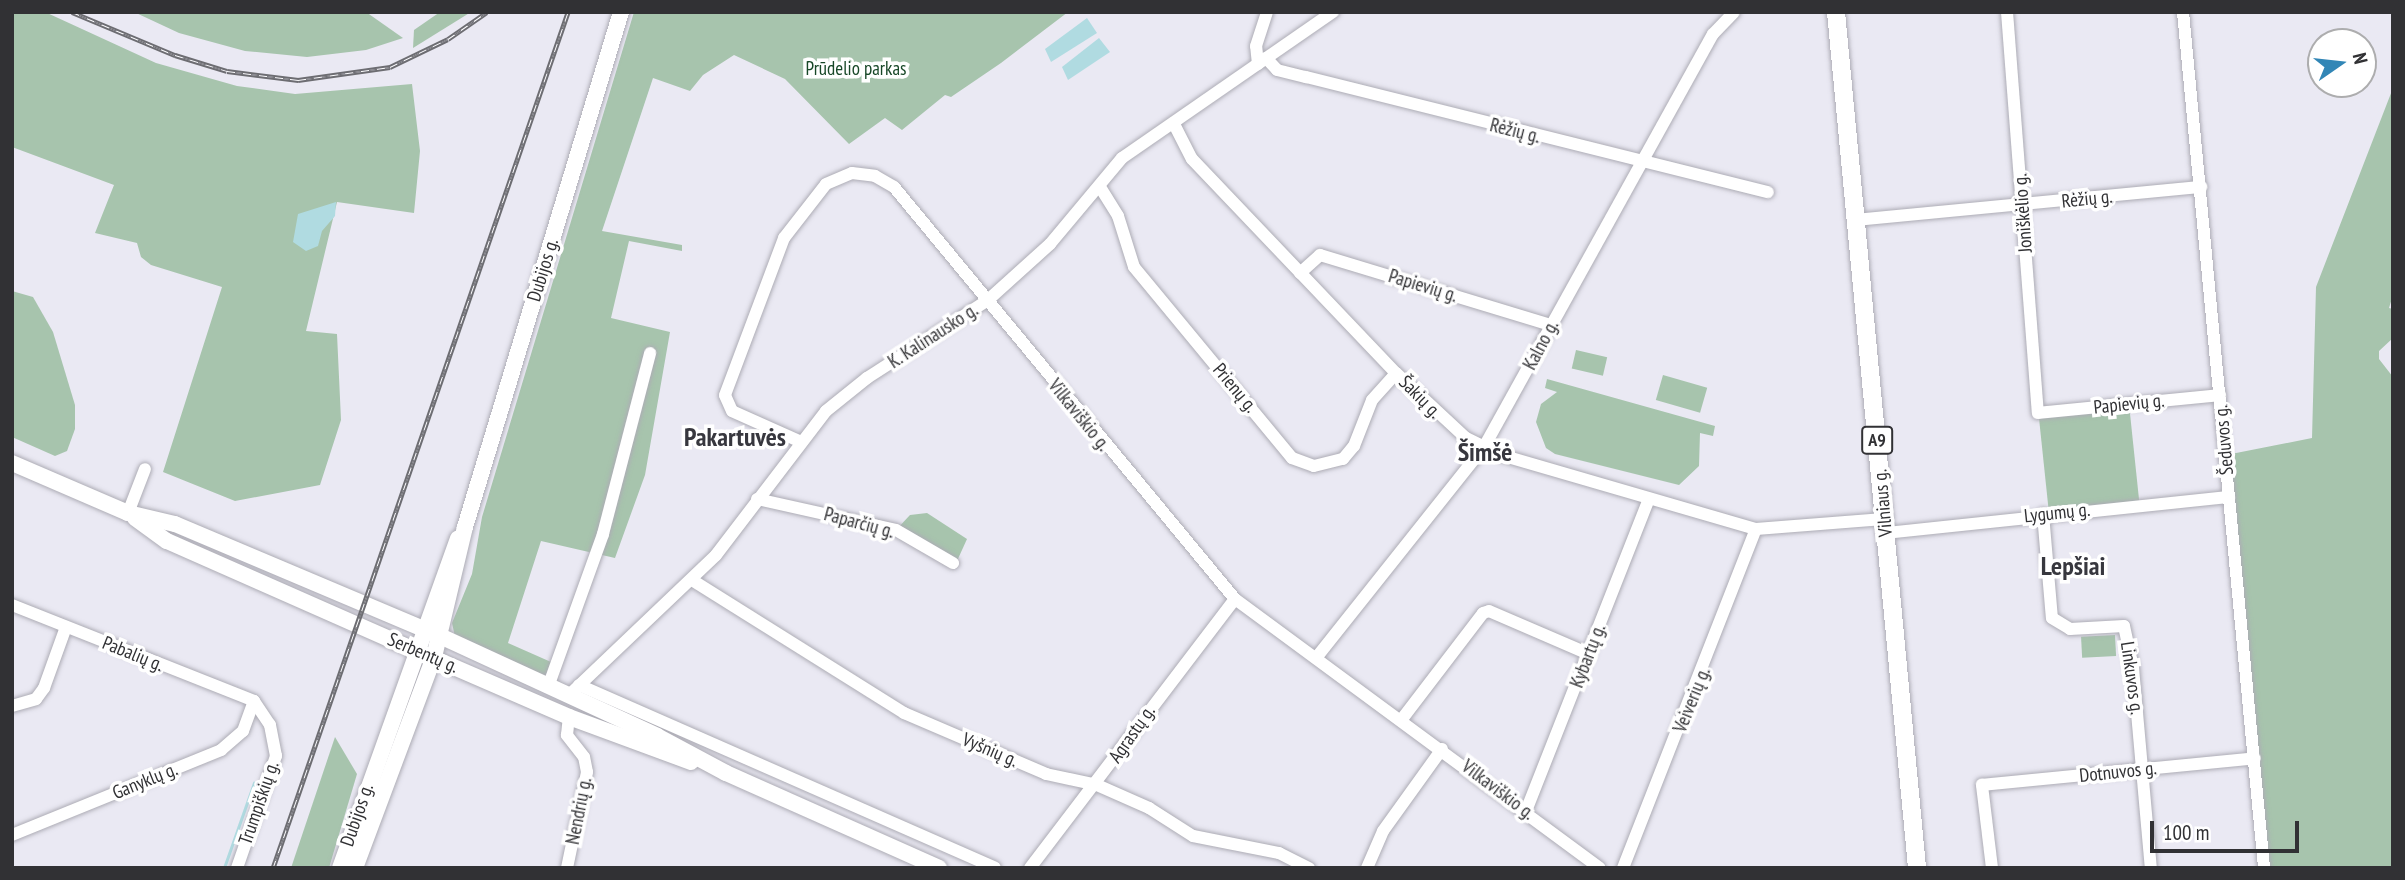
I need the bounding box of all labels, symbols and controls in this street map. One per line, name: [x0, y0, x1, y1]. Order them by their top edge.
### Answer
north arrow: [2307, 28, 2377, 98]
text: N: [2348, 51, 2373, 66]
park label: Prūdelio parkas: [806, 58, 906, 80]
street label: Rėžių g.: [1488, 114, 1542, 148]
street label: Joniškėlio g.: [2009, 173, 2037, 253]
street label: Rėžių g.: [2060, 185, 2114, 213]
street label: Dubijos g.: [523, 236, 563, 304]
street label: Papievių g.: [1386, 265, 1460, 307]
street label: K. Kalinausko g.: [883, 298, 983, 374]
street label: Kalno g.: [1518, 316, 1564, 374]
street label: Prienų g.: [1208, 359, 1262, 417]
street label: Šakių g.: [1394, 371, 1446, 423]
street label: Vilkaviškio g.: [1043, 375, 1115, 455]
street label: Papievių g.: [2093, 389, 2165, 419]
street label: Šeduvos g.: [2210, 404, 2238, 476]
district label: Pakartuvės: [684, 421, 786, 453]
road number: A9: [1860, 426, 1895, 454]
district label: Šimšė: [1458, 436, 1512, 468]
street label: Vilniaus g.: [1869, 468, 1897, 538]
street label: Lygumų g.: [2023, 498, 2091, 528]
street label: Paparčių g.: [822, 503, 896, 543]
district label: Lepšiai: [2041, 550, 2105, 582]
street label: Kybartų g.: [1565, 621, 1611, 691]
street label: Serbentų g.: [384, 628, 462, 678]
street label: Pabalių g.: [99, 631, 167, 677]
street label: Linkuvos g.: [2116, 640, 2148, 716]
street label: Veiverių g.: [1669, 664, 1715, 736]
street label: Agrastų g.: [1104, 701, 1160, 767]
street label: Vyšnių g.: [959, 728, 1021, 772]
street label: Vilkaviškio g.: [1457, 755, 1539, 825]
street label: Dotnuvos g.: [2078, 757, 2158, 787]
street label: Ganyklų g.: [109, 758, 181, 804]
street label: Trumpiškių g.: [234, 758, 284, 848]
street label: Nendrių g.: [561, 776, 597, 846]
street label: Dubijos g.: [336, 781, 378, 849]
scale bar: [2153, 806, 2302, 850]
text: 100 m: [2163, 819, 2209, 846]

